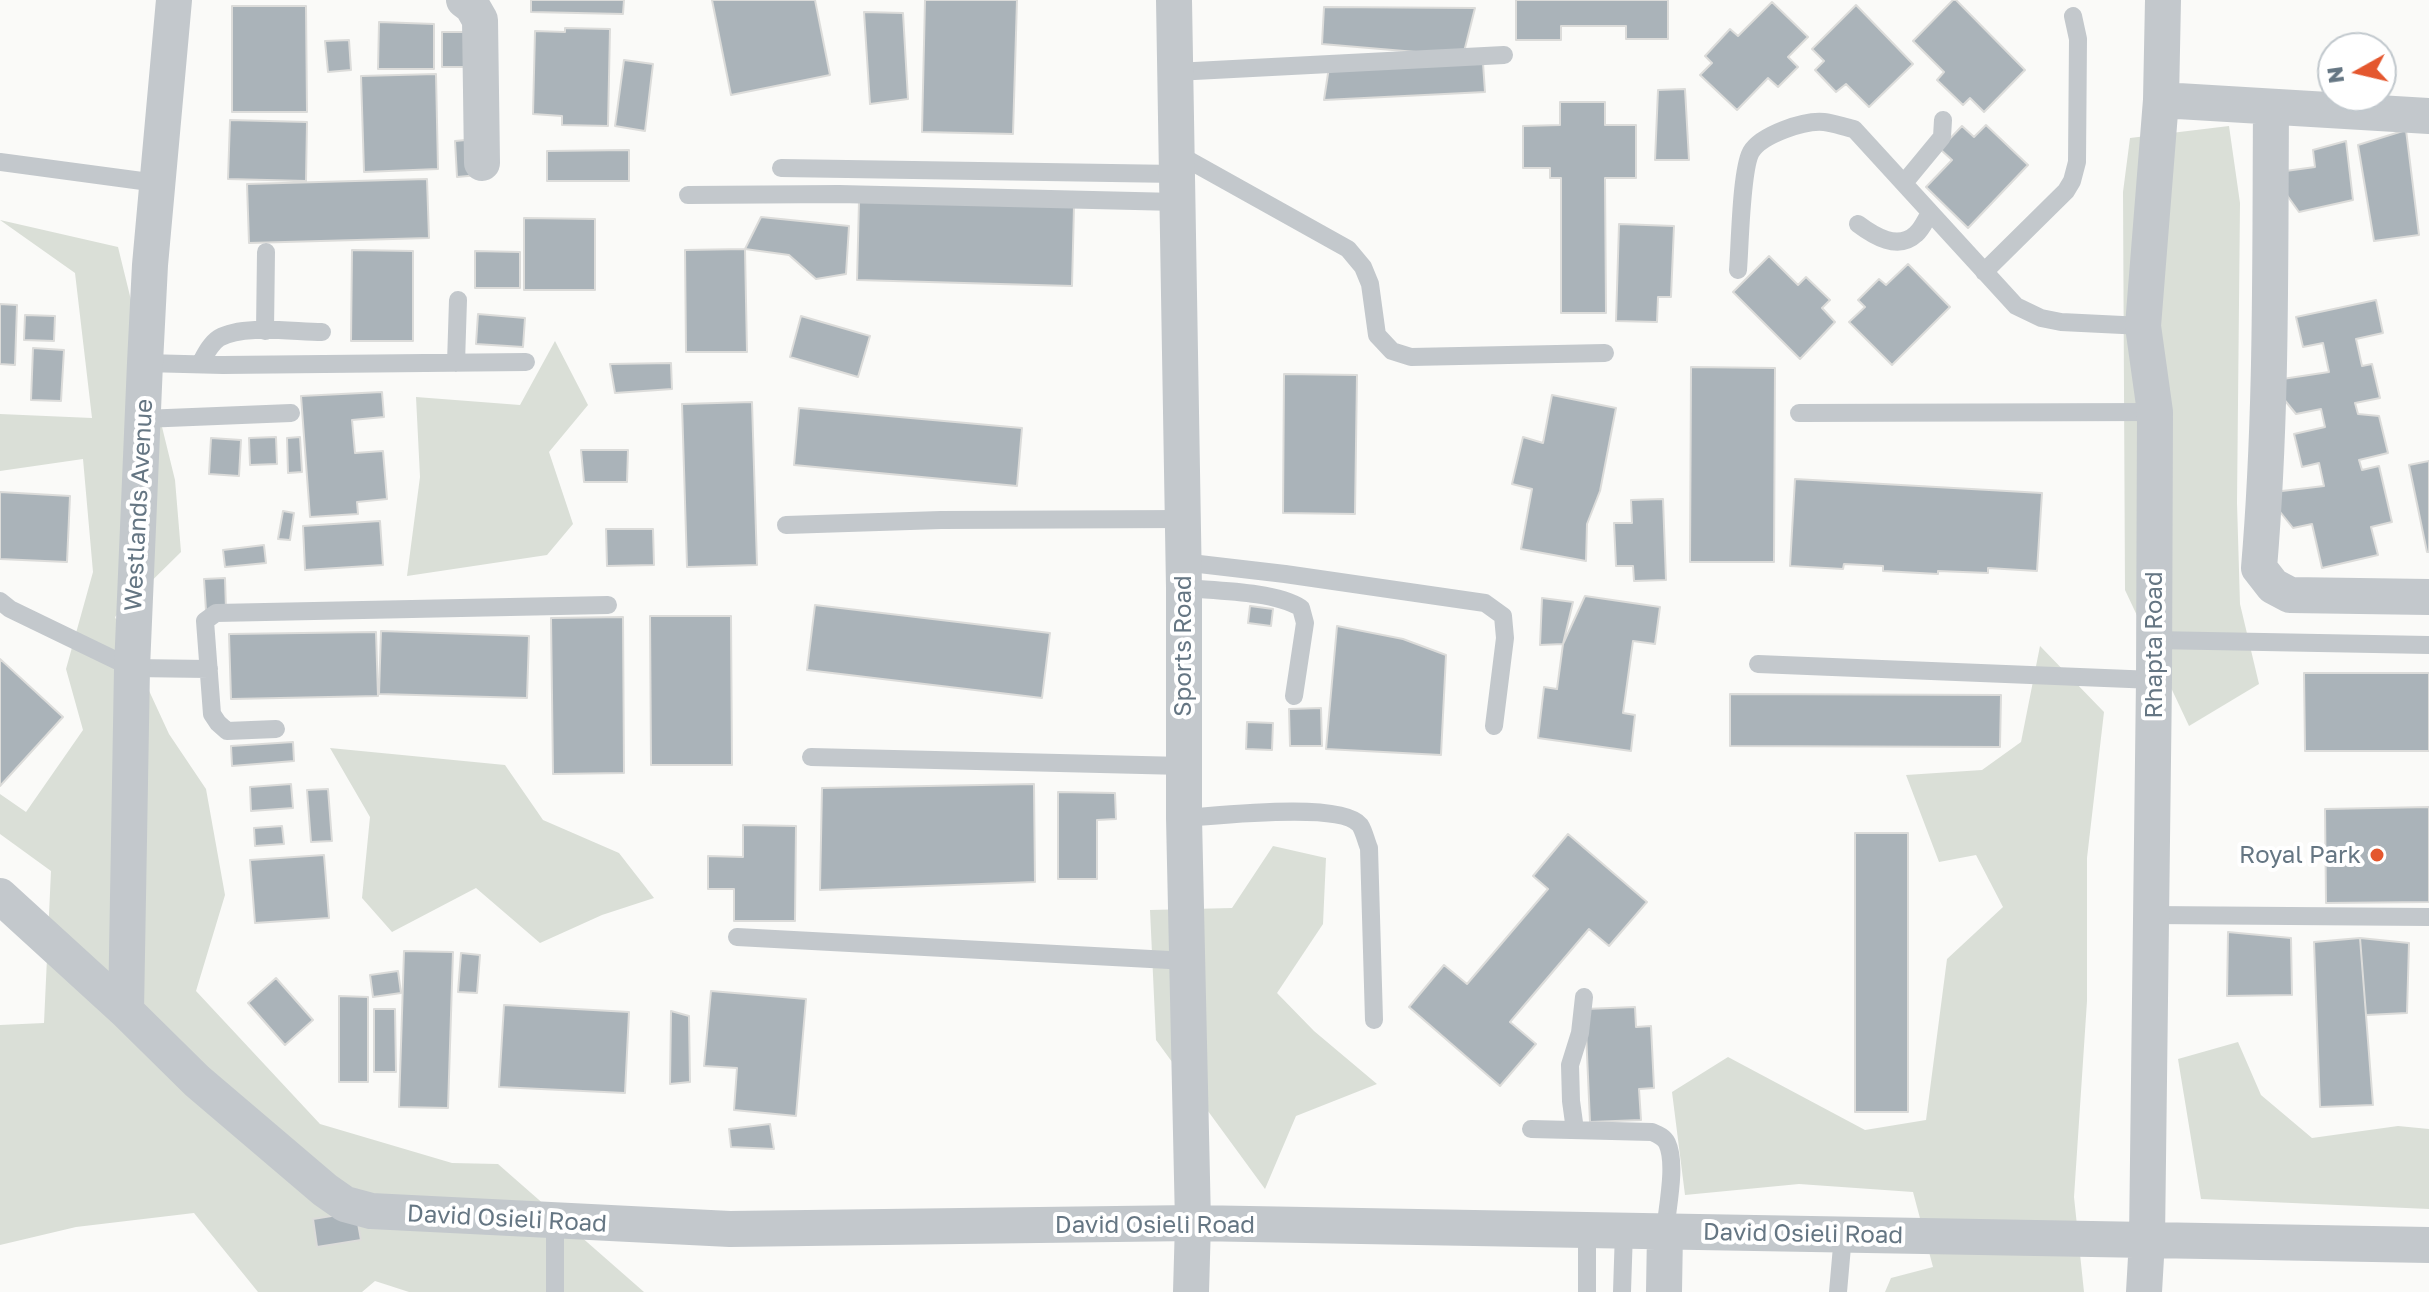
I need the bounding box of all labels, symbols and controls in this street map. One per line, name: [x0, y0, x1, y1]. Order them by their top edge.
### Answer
north arrow: [2317, 32, 2397, 112]
text: N: [2320, 65, 2349, 85]
street label: Westlands Avenue: [119, 398, 159, 612]
street label: Rhapta Road: [2140, 571, 2168, 719]
street label: Sports Road: [1169, 575, 1197, 717]
place label: Royal Park: [2239, 841, 2361, 869]
marker: Royal Park: [2368, 846, 2386, 864]
street label: David Osieli Road: [406, 1199, 608, 1239]
street label: David Osieli Road: [1055, 1211, 1255, 1239]
street label: David Osieli Road: [1703, 1218, 1903, 1250]

